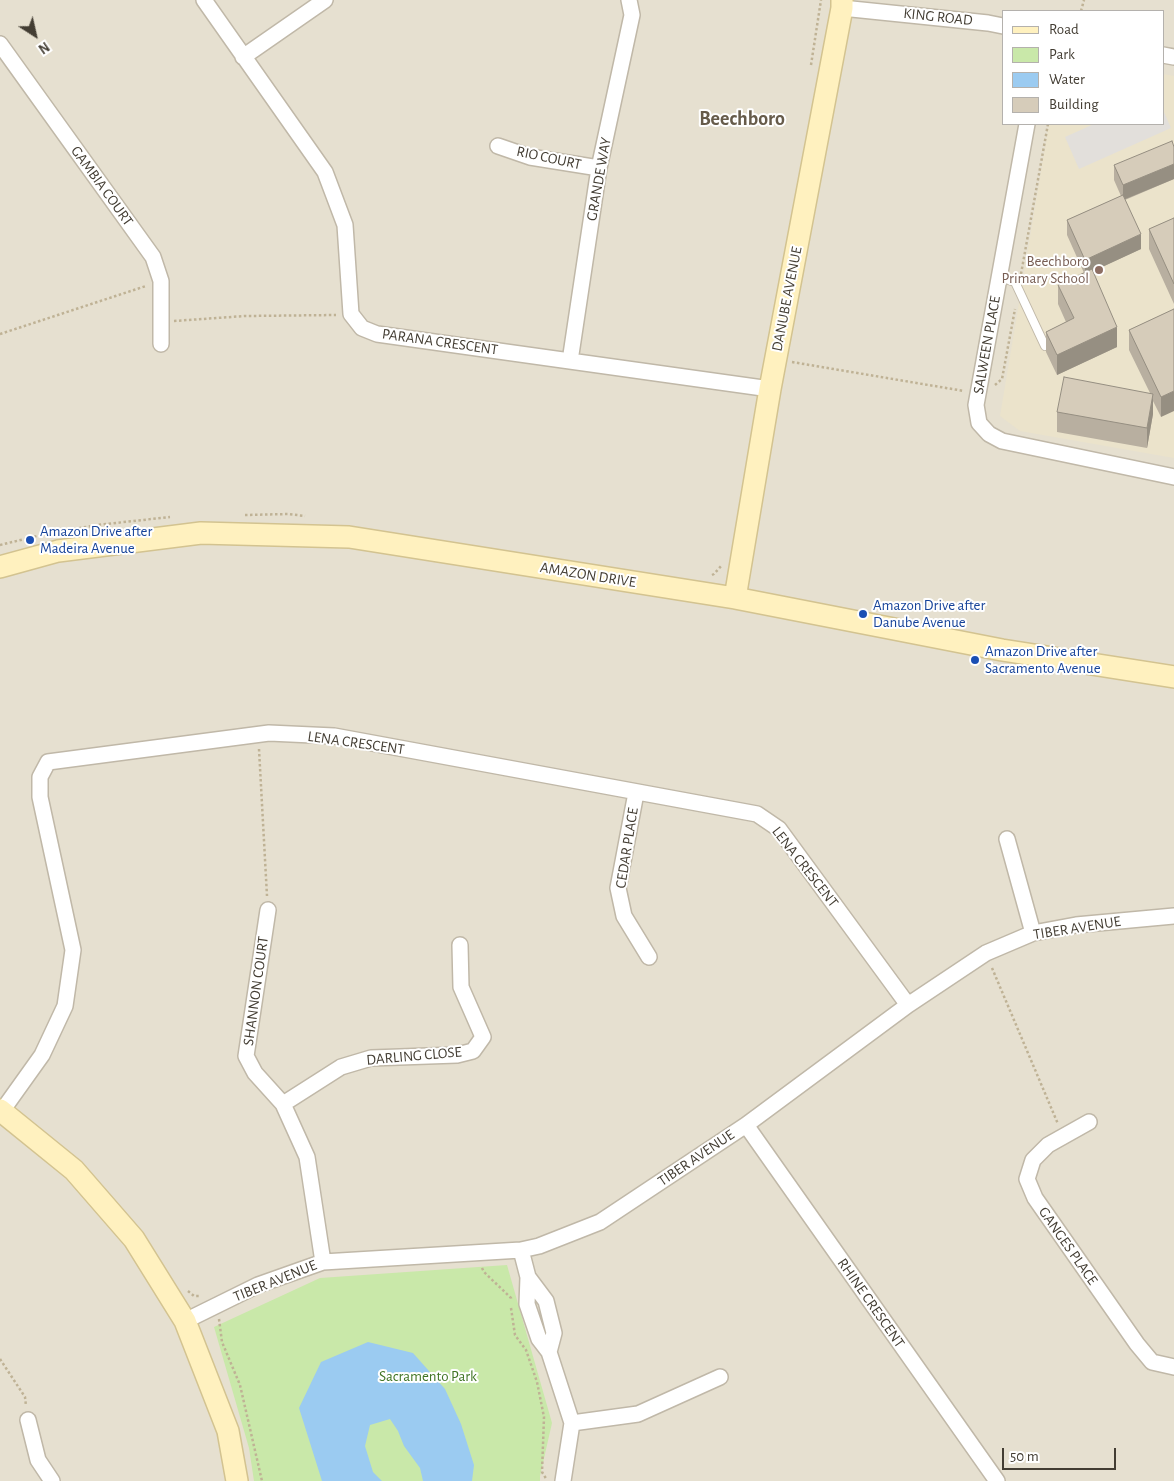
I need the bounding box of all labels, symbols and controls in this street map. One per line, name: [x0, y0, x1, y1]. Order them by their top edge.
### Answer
street label: KING ROAD: [902, 4, 974, 30]
north arrow: [10, 10, 60, 60]
legend: [1002, 10, 1164, 125]
text: Road: [1049, 22, 1079, 37]
text: N: [36, 39, 52, 56]
text: Park: [1049, 47, 1075, 62]
text: Water: [1049, 72, 1085, 87]
text: Building: [1049, 97, 1099, 112]
district label: Beechboro: [699, 107, 785, 131]
street label: GRANDE WAY: [583, 136, 615, 222]
street label: GAMBIA COURT: [67, 142, 137, 230]
street label: RIO COURT: [515, 142, 583, 174]
street label: DANUBE AVENUE: [768, 245, 806, 353]
place label: Beechboro Primary School: [1001, 252, 1089, 287]
marker: Beechboro Primary School: [1093, 264, 1105, 276]
street label: SALWEEN PLACE: [970, 295, 1004, 395]
street label: PARANA CRESCENT: [381, 325, 499, 359]
place label: Amazon Drive after Madeira Avenue: [40, 522, 152, 557]
marker: Amazon Drive after Madeira Avenue: [24, 534, 36, 546]
street label: AMAZON DRIVE: [539, 559, 637, 591]
place label: Amazon Drive after Danube Avenue: [873, 596, 985, 631]
marker: Amazon Drive after Danube Avenue: [857, 608, 869, 620]
place label: Amazon Drive after Sacramento Avenue: [985, 642, 1101, 677]
marker: Amazon Drive after Sacramento Avenue: [969, 654, 981, 666]
street label: LENA CRESCENT: [306, 727, 406, 759]
street label: CEDAR PLACE: [612, 806, 642, 890]
street label: LENA CRESCENT: [768, 823, 842, 911]
street label: TIBER AVENUE: [1032, 912, 1122, 944]
street label: SHANNON COURT: [239, 935, 273, 1047]
street label: DARLING CLOSE: [366, 1043, 462, 1069]
street label: TIBER AVENUE: [654, 1126, 738, 1190]
street label: GANGES PLACE: [1035, 1204, 1101, 1288]
street label: RHINE CRESCENT: [833, 1255, 909, 1351]
street label: TIBER AVENUE: [231, 1256, 319, 1306]
park label: Sacramento Park: [379, 1367, 477, 1385]
scale bar: [1004, 1438, 1118, 1470]
text: 50 m: [1010, 1449, 1039, 1464]

